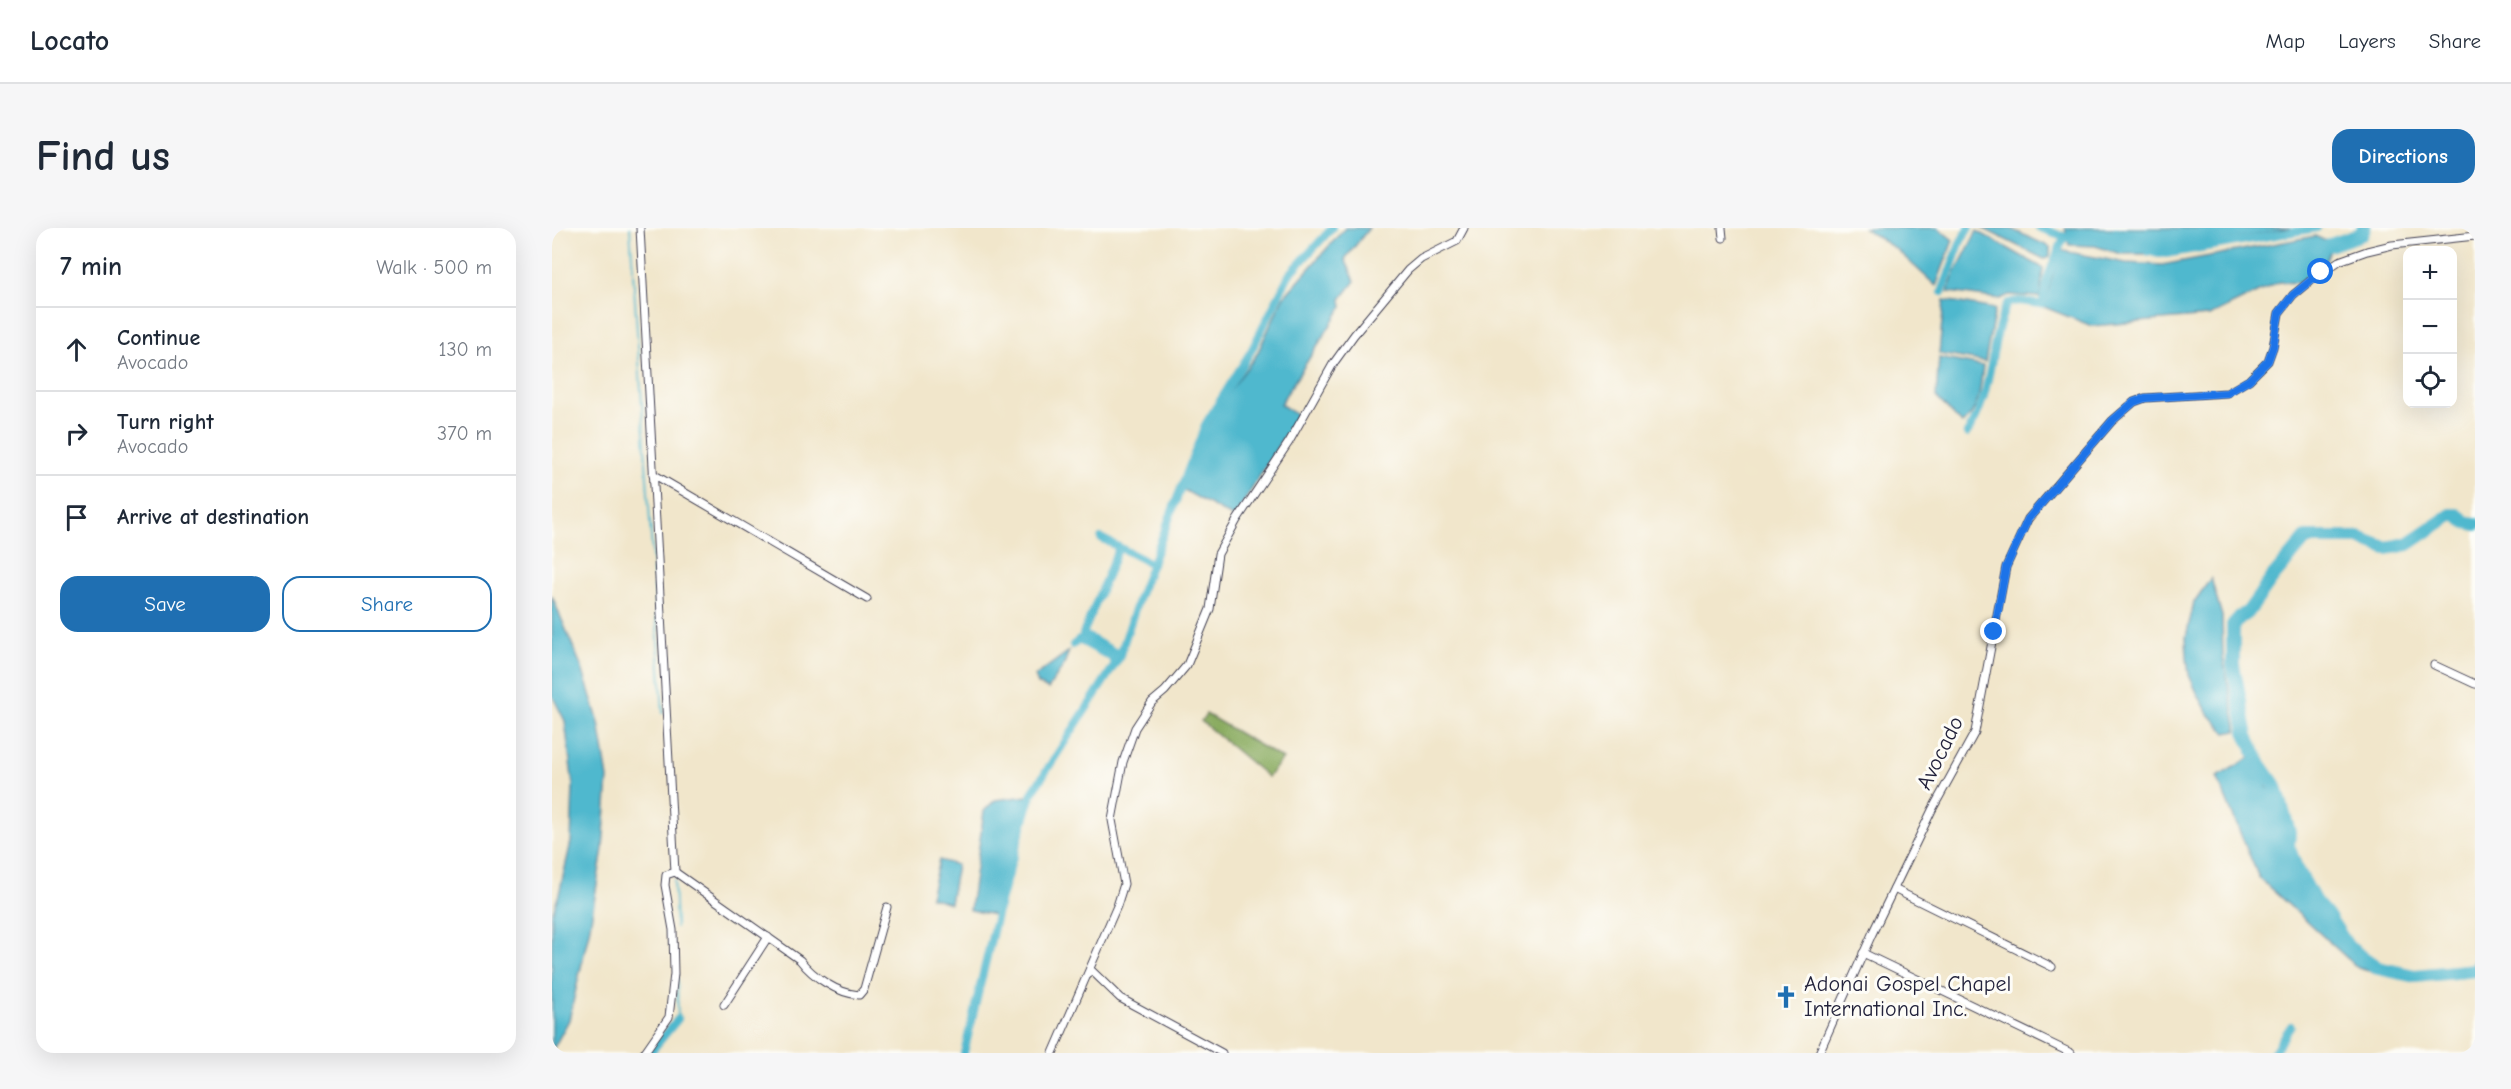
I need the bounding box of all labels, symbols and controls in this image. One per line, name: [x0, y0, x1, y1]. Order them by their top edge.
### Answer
text: Locato: [30, 25, 109, 57]
text: Map: [2266, 29, 2305, 53]
text: Layers: [2338, 29, 2396, 53]
text: Share: [2429, 29, 2481, 53]
button: Directions: [2332, 129, 2475, 183]
text: Find us: [36, 132, 170, 181]
map controls: [2403, 246, 2457, 408]
button: +: [2403, 246, 2457, 300]
text: 7 min: [60, 252, 122, 282]
text: Walk · 500 m: [376, 256, 492, 279]
route start: [2307, 258, 2333, 284]
button: −: [2403, 300, 2457, 354]
text: Continue: [117, 325, 200, 351]
icon: ahead: [60, 333, 93, 366]
text: 130 m: [439, 338, 492, 361]
text: Avocado: [117, 351, 188, 374]
button: locate: [2403, 354, 2457, 408]
text: Turn right: [117, 409, 214, 435]
icon: right: [60, 417, 93, 450]
text: 370 m: [437, 422, 492, 445]
text: Avocado: [117, 435, 188, 458]
icon: arrive: [60, 501, 93, 534]
text: Arrive at destination: [117, 504, 309, 530]
button: Save: [60, 576, 270, 632]
button: Share: [282, 576, 492, 632]
route end: [1980, 618, 2006, 644]
street label: Avocado: [1911, 712, 1969, 794]
place label: Adonai Gospel Chapel International Inc.: [1804, 971, 2011, 1022]
church icon: Adonai Gospel Chapel International Inc.: [1773, 984, 1799, 1010]

